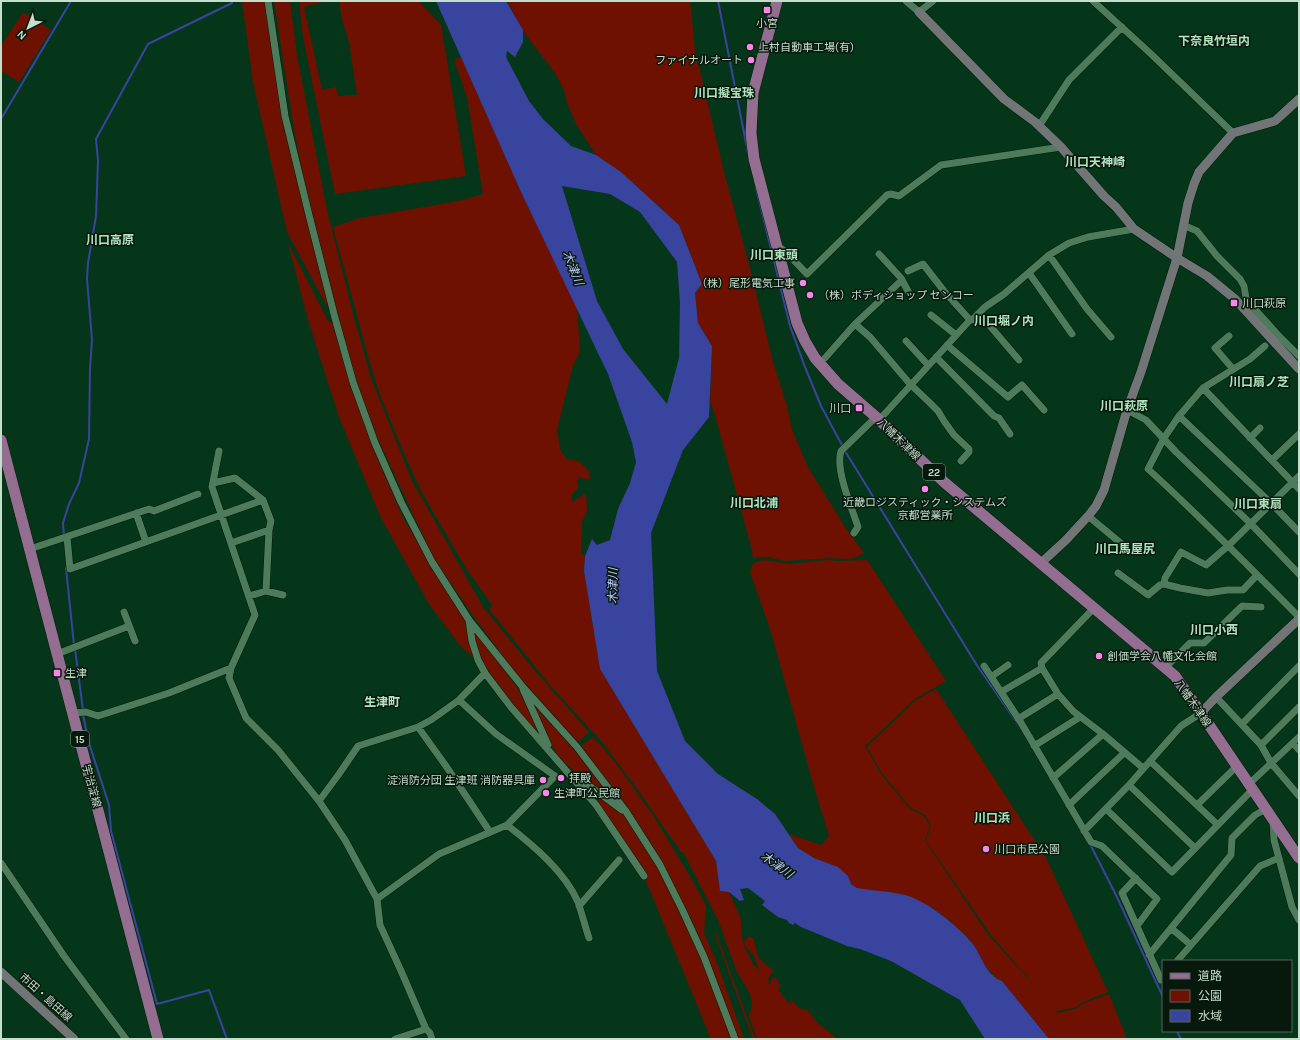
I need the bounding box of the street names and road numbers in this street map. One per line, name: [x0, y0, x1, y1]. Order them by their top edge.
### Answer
street label: 八幡木津線: [874, 416, 923, 463]
road number: 22: [923, 464, 945, 480]
street label: 八幡木津線: [1171, 677, 1214, 730]
road number: 15: [71, 731, 89, 747]
street label: 宇治淀線: [80, 763, 103, 809]
street label: 市田・島田線: [17, 970, 75, 1024]

